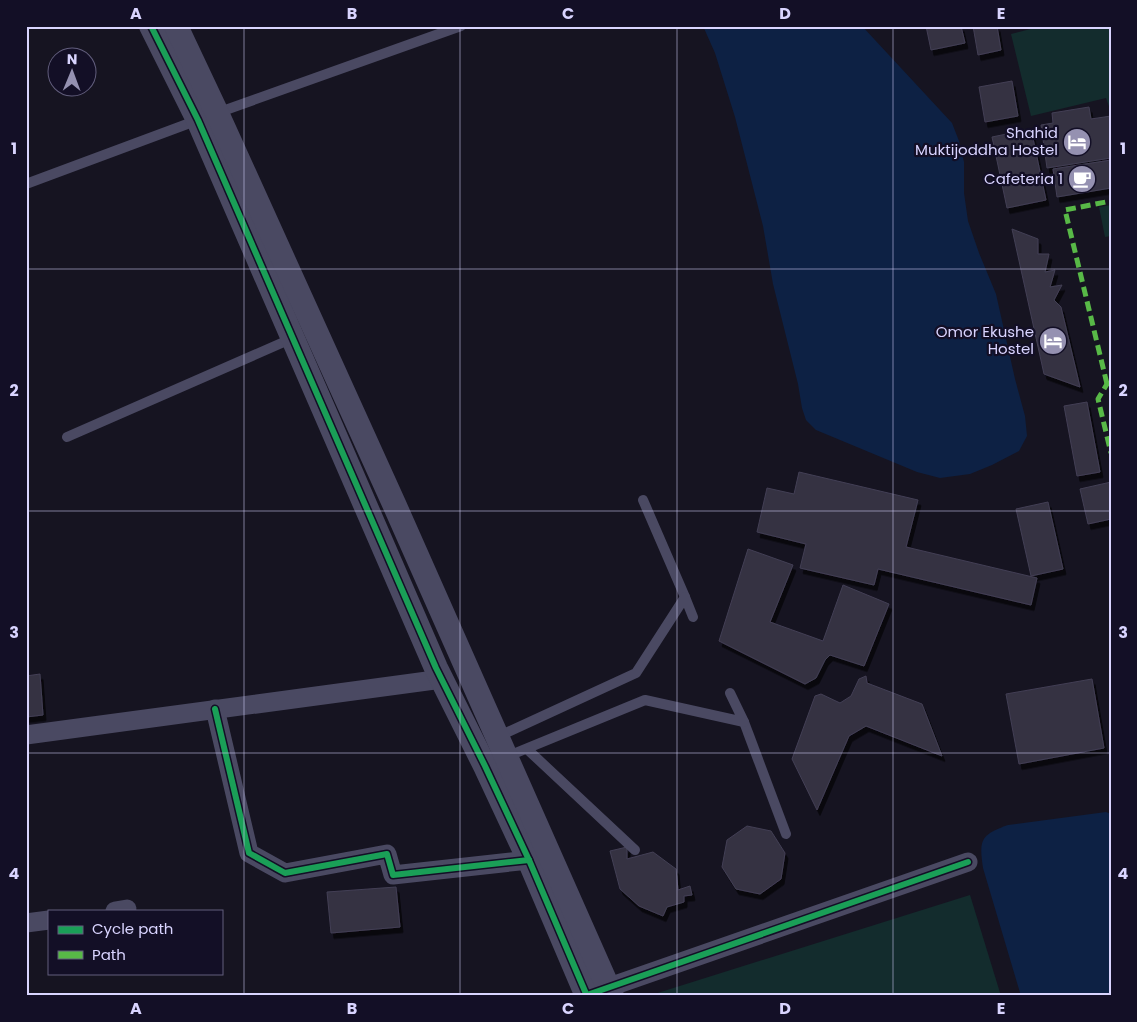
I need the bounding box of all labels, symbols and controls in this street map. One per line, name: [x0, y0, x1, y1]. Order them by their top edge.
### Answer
text: A: [130, 2, 142, 25]
text: B: [347, 2, 357, 25]
text: C: [562, 2, 574, 25]
text: D: [779, 2, 791, 25]
text: E: [997, 2, 1005, 25]
north arrow: [48, 48, 98, 98]
text: N: [67, 49, 78, 69]
place label: Shahid Muktijoddha Hostel: [915, 122, 1058, 160]
hotel icon: Shahid Muktijoddha Hostel: [1062, 127, 1092, 157]
text: 1: [11, 137, 17, 160]
text: 1: [1120, 137, 1126, 160]
cafe icon: Cafeteria 1: [1067, 164, 1097, 194]
place label: Cafeteria 1: [984, 168, 1063, 189]
place label: Omor Ekushe Hostel: [936, 321, 1034, 359]
hotel icon: Omor Ekushe Hostel: [1038, 326, 1068, 356]
text: 2: [9, 379, 19, 402]
text: 2: [1118, 379, 1128, 402]
text: 3: [9, 621, 19, 644]
text: 3: [1118, 621, 1128, 644]
text: 4: [9, 862, 20, 885]
text: 4: [1118, 862, 1129, 885]
legend: [48, 910, 222, 974]
text: Cycle path: [92, 918, 173, 939]
text: Path: [92, 944, 126, 965]
text: A: [130, 997, 142, 1020]
text: B: [347, 997, 357, 1020]
text: C: [562, 997, 574, 1020]
text: D: [779, 997, 791, 1020]
text: E: [997, 997, 1005, 1020]

